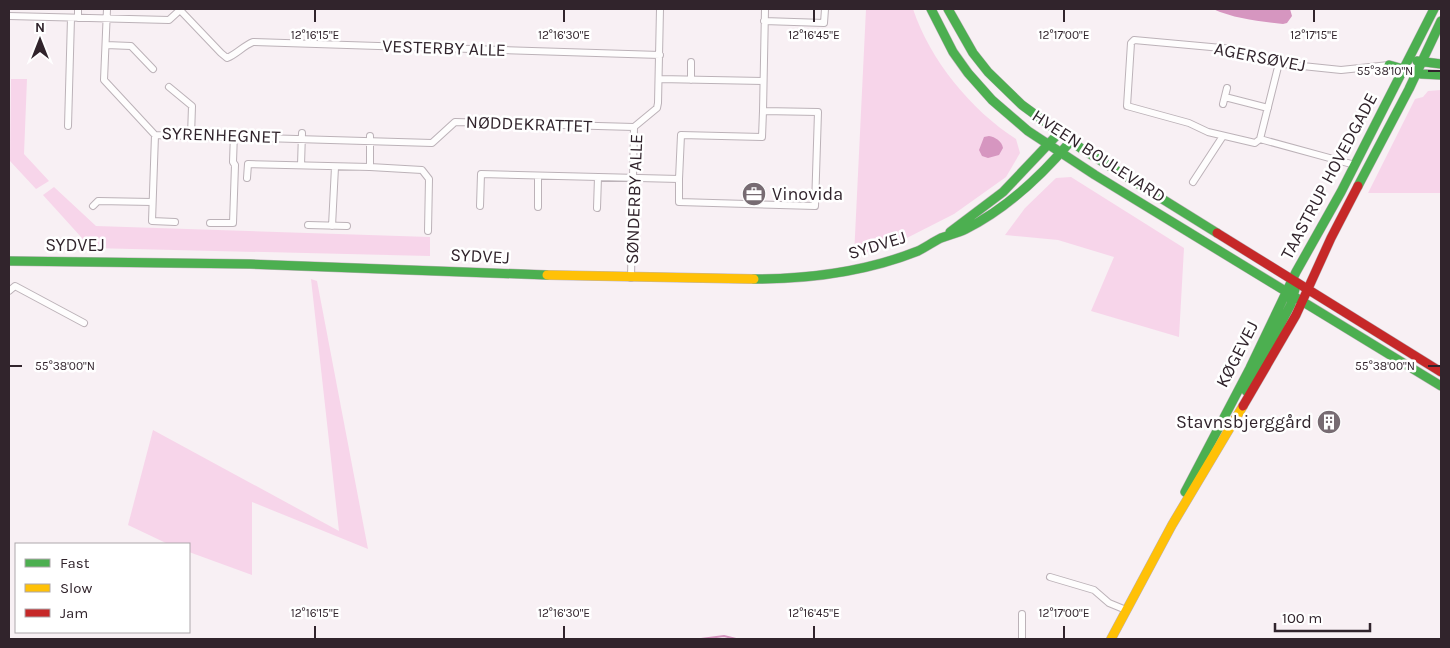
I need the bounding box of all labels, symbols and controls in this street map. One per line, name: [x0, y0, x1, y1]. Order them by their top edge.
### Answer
north arrow: [15, 15, 65, 65]
text: N: [35, 19, 45, 36]
text: 12°16'15"E: [291, 28, 339, 42]
text: 12°16'30"E: [538, 28, 590, 42]
text: 12°16'45"E: [788, 28, 840, 42]
text: 12°17'00"E: [1039, 28, 1089, 42]
text: 12°17'15"E: [1290, 28, 1338, 42]
street label: VESTERBY ALLE: [382, 35, 506, 61]
street label: AGERSØVEJ: [1212, 37, 1308, 77]
text: 55°38'10"N: [1357, 64, 1413, 78]
street label: TAASTRUP HOVEDGADE: [1276, 89, 1382, 263]
street label: HVEEN BOULEVARD: [1028, 105, 1170, 207]
street label: NØDDEKRATTET: [465, 111, 593, 137]
street label: SYRENHEGNET: [161, 122, 281, 148]
street label: SØNDERBY ALLE: [621, 133, 647, 265]
office icon: Vinovida: [741, 181, 767, 207]
place label: Vinovida: [772, 183, 843, 205]
street label: SYDVEJ: [845, 226, 909, 264]
street label: SYDVEJ: [45, 234, 105, 256]
street label: SYDVEJ: [450, 243, 510, 269]
street label: KØGEVEJ: [1211, 317, 1263, 391]
text: 55°38'00"N: [35, 359, 95, 373]
text: 55°38'00"N: [1355, 359, 1415, 373]
building icon: Stavnsbjerggård: [1316, 409, 1342, 435]
place label: Stavnsbjerggård: [1176, 411, 1312, 433]
legend: [15, 543, 190, 633]
text: Fast: [60, 554, 90, 572]
text: Slow: [60, 579, 92, 597]
scale bar: [1275, 600, 1370, 632]
text: Jam: [60, 604, 88, 622]
text: 12°16'15"E: [291, 606, 339, 620]
text: 12°16'30"E: [538, 606, 590, 620]
text: 12°16'45"E: [788, 606, 840, 620]
text: 12°17'00"E: [1039, 606, 1089, 620]
text: 100 m: [1282, 609, 1322, 627]

